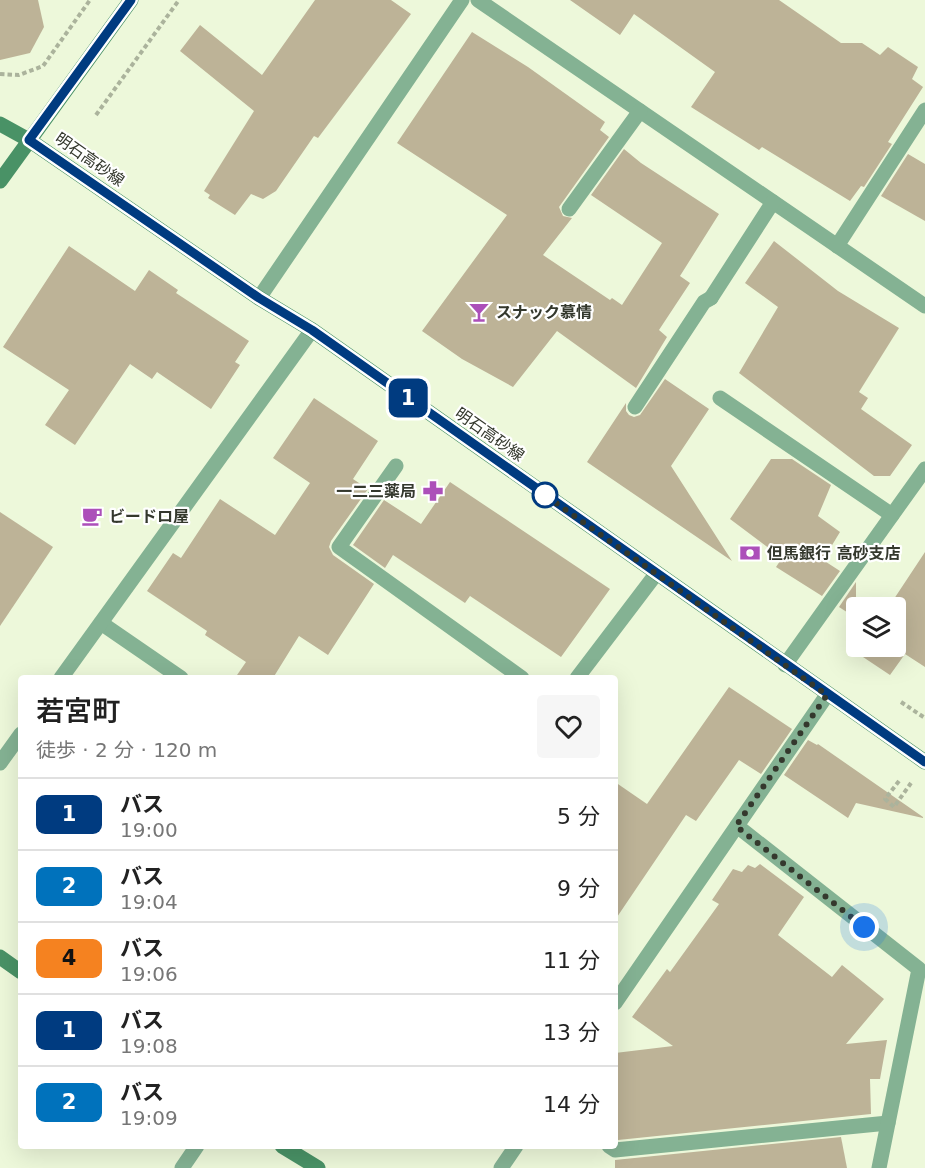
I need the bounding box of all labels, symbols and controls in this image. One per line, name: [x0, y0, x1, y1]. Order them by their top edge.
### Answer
street label: 明石高砂線: [51, 129, 128, 190]
bar icon: スナック慕情: [467, 300, 491, 324]
place label: スナック慕情: [496, 303, 592, 322]
line badge: 1: [388, 378, 428, 418]
text: 1: [401, 386, 415, 410]
street label: 明石高砂線: [451, 404, 528, 465]
pharmacy icon: 一二三薬局: [421, 479, 445, 503]
place label: 一二三薬局: [336, 482, 416, 501]
unlabelled marker: [532, 482, 558, 508]
cafe icon: ビードロ屋: [80, 504, 104, 528]
place label: ビードロ屋: [109, 507, 189, 526]
bank icon: 但馬銀行 高砂支店: [738, 541, 762, 565]
place label: 但馬銀行 高砂支店: [767, 544, 901, 563]
map controls: [846, 597, 906, 657]
button: layers: [846, 597, 906, 657]
text: 若宮町: [36, 695, 120, 728]
button: heart: [537, 695, 600, 758]
text: 徒歩 · 2 分 · 120 m: [36, 738, 217, 762]
text: バス: [120, 792, 164, 817]
text: 1: [62, 802, 76, 826]
text: 5 分: [557, 804, 600, 829]
text: 19:00: [120, 818, 178, 842]
text: バス: [120, 864, 164, 889]
text: 2: [62, 874, 76, 898]
text: 9 分: [557, 876, 600, 901]
text: 19:04: [120, 890, 178, 914]
your location: [849, 912, 879, 942]
text: バス: [120, 936, 164, 961]
text: 4: [62, 946, 76, 970]
text: 11 分: [543, 948, 600, 973]
text: 19:06: [120, 962, 178, 986]
text: バス: [120, 1008, 164, 1033]
text: 1: [62, 1018, 76, 1042]
text: 13 分: [543, 1020, 600, 1045]
text: 19:08: [120, 1034, 178, 1058]
text: バス: [120, 1080, 164, 1105]
text: 2: [62, 1090, 76, 1114]
text: 14 分: [543, 1092, 600, 1117]
text: 19:09: [120, 1106, 178, 1130]

